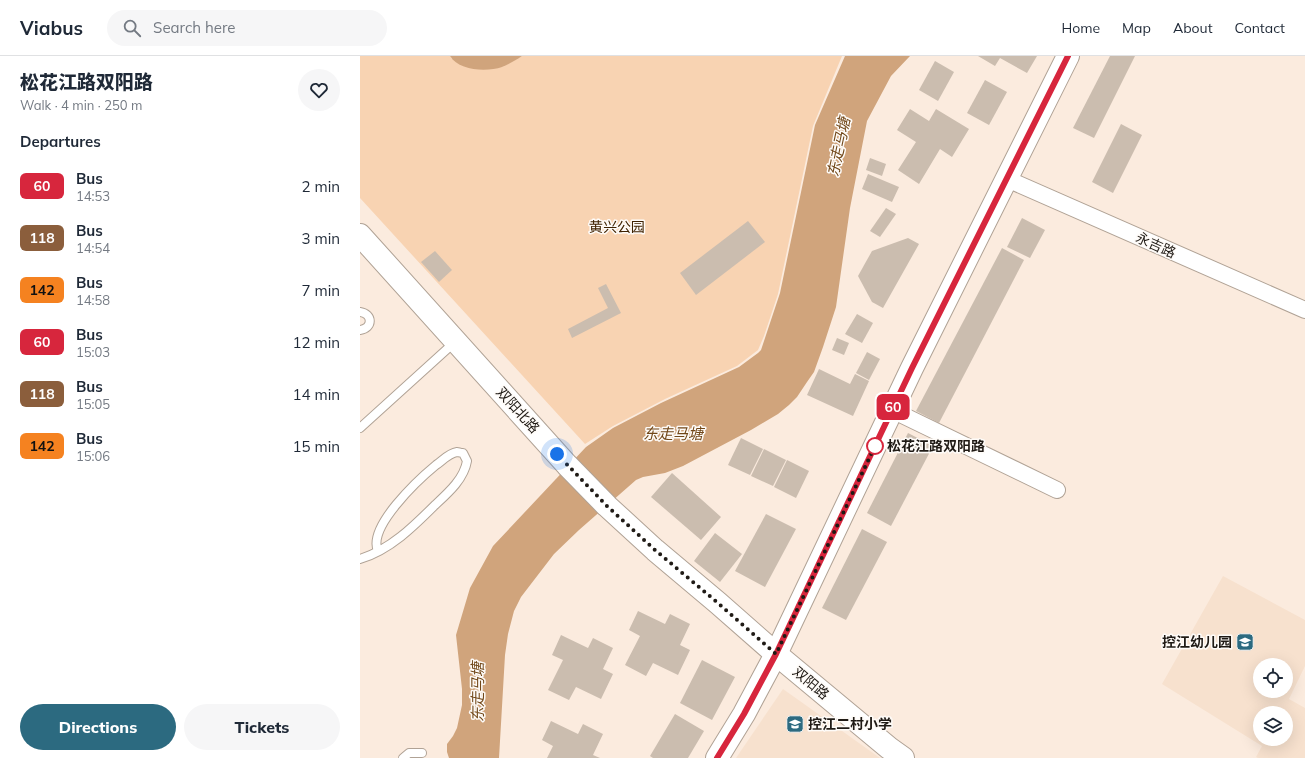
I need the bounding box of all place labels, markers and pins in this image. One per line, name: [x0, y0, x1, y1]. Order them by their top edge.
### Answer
marker: 松花江路双阳路: [866, 437, 884, 455]
place label: 松花江路双阳路: [887, 437, 985, 455]
school or university icon: 控江幼儿园: [1235, 632, 1255, 652]
place label: 控江幼儿园: [1162, 633, 1232, 651]
school or university icon: 控江二村小学: [785, 714, 805, 734]
place label: 控江二村小学: [808, 715, 892, 733]

